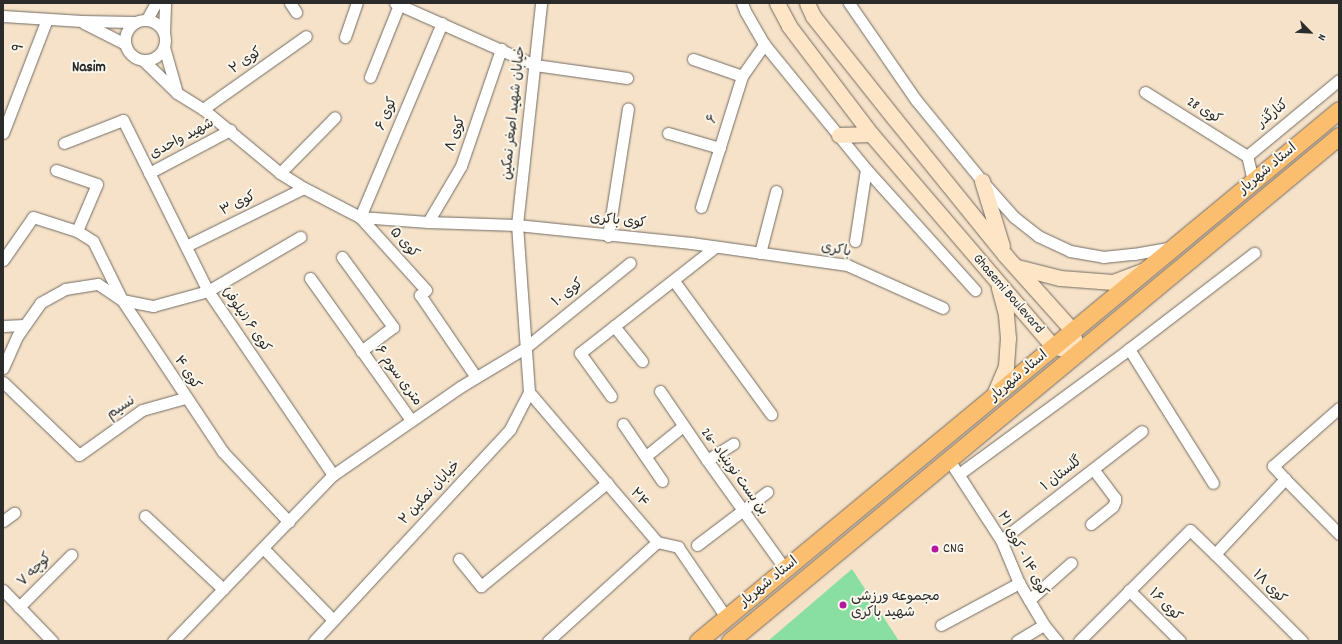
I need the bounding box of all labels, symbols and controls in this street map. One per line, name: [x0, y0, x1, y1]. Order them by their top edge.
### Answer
north arrow: [1290, 12, 1330, 52]
text: N: [1313, 31, 1329, 43]
street label: ۹: [10, 41, 28, 55]
street label: کوی ۲: [227, 44, 265, 78]
street label: خیابان شهید اصغر نمکین: [499, 45, 529, 181]
district label: Nasim: [72, 60, 106, 78]
street label: کوی 28: [1183, 94, 1225, 128]
street label: کوی ۶: [372, 95, 402, 133]
street label: کنارگذر: [1254, 96, 1292, 132]
street label: ۶: [704, 112, 722, 126]
street label: کوی ۸: [442, 114, 470, 154]
street label: شهید واحدی: [147, 115, 217, 163]
street label: استاد شهریار: [1236, 140, 1300, 198]
street label: کوی ۳: [217, 188, 259, 220]
street label: کوی باکری: [589, 210, 647, 232]
street label: کوی ۵: [386, 224, 422, 262]
street label: باکری: [820, 239, 852, 261]
street label: Ghasemi Boulevard: [969, 251, 1047, 337]
street label: کوی ۱۰: [549, 275, 587, 311]
street label: کوی ۶ (نیلوفر): [218, 284, 274, 356]
street label: ۶ متری سوم: [371, 343, 425, 409]
street label: استاد شهریار: [987, 347, 1051, 405]
street label: کوی ۴: [170, 353, 204, 393]
street label: نسیم: [104, 393, 138, 423]
street label: 26- بن بست نوبنیاد: [697, 425, 771, 519]
street label: ۱ گلستان: [1038, 453, 1086, 495]
street label: خیابان نمکین ۲: [396, 457, 464, 529]
street label: ۲۴: [626, 485, 652, 511]
street label: کوی ۱۴ - کوی ۲۱: [993, 509, 1051, 599]
place label: CNG: [943, 541, 964, 557]
marker: CNG: [930, 544, 940, 554]
street label: کوچه ۷: [14, 549, 56, 591]
street label: استاد شهریار: [736, 553, 802, 611]
street label: کوی ۱۸: [1249, 567, 1289, 607]
street label: کوی ۱۶: [1145, 585, 1185, 625]
place label: مجموعه ورزشی شهید باکری: [851, 589, 940, 622]
marker: مجموعه ورزشی شهید باکری: [838, 600, 848, 610]

